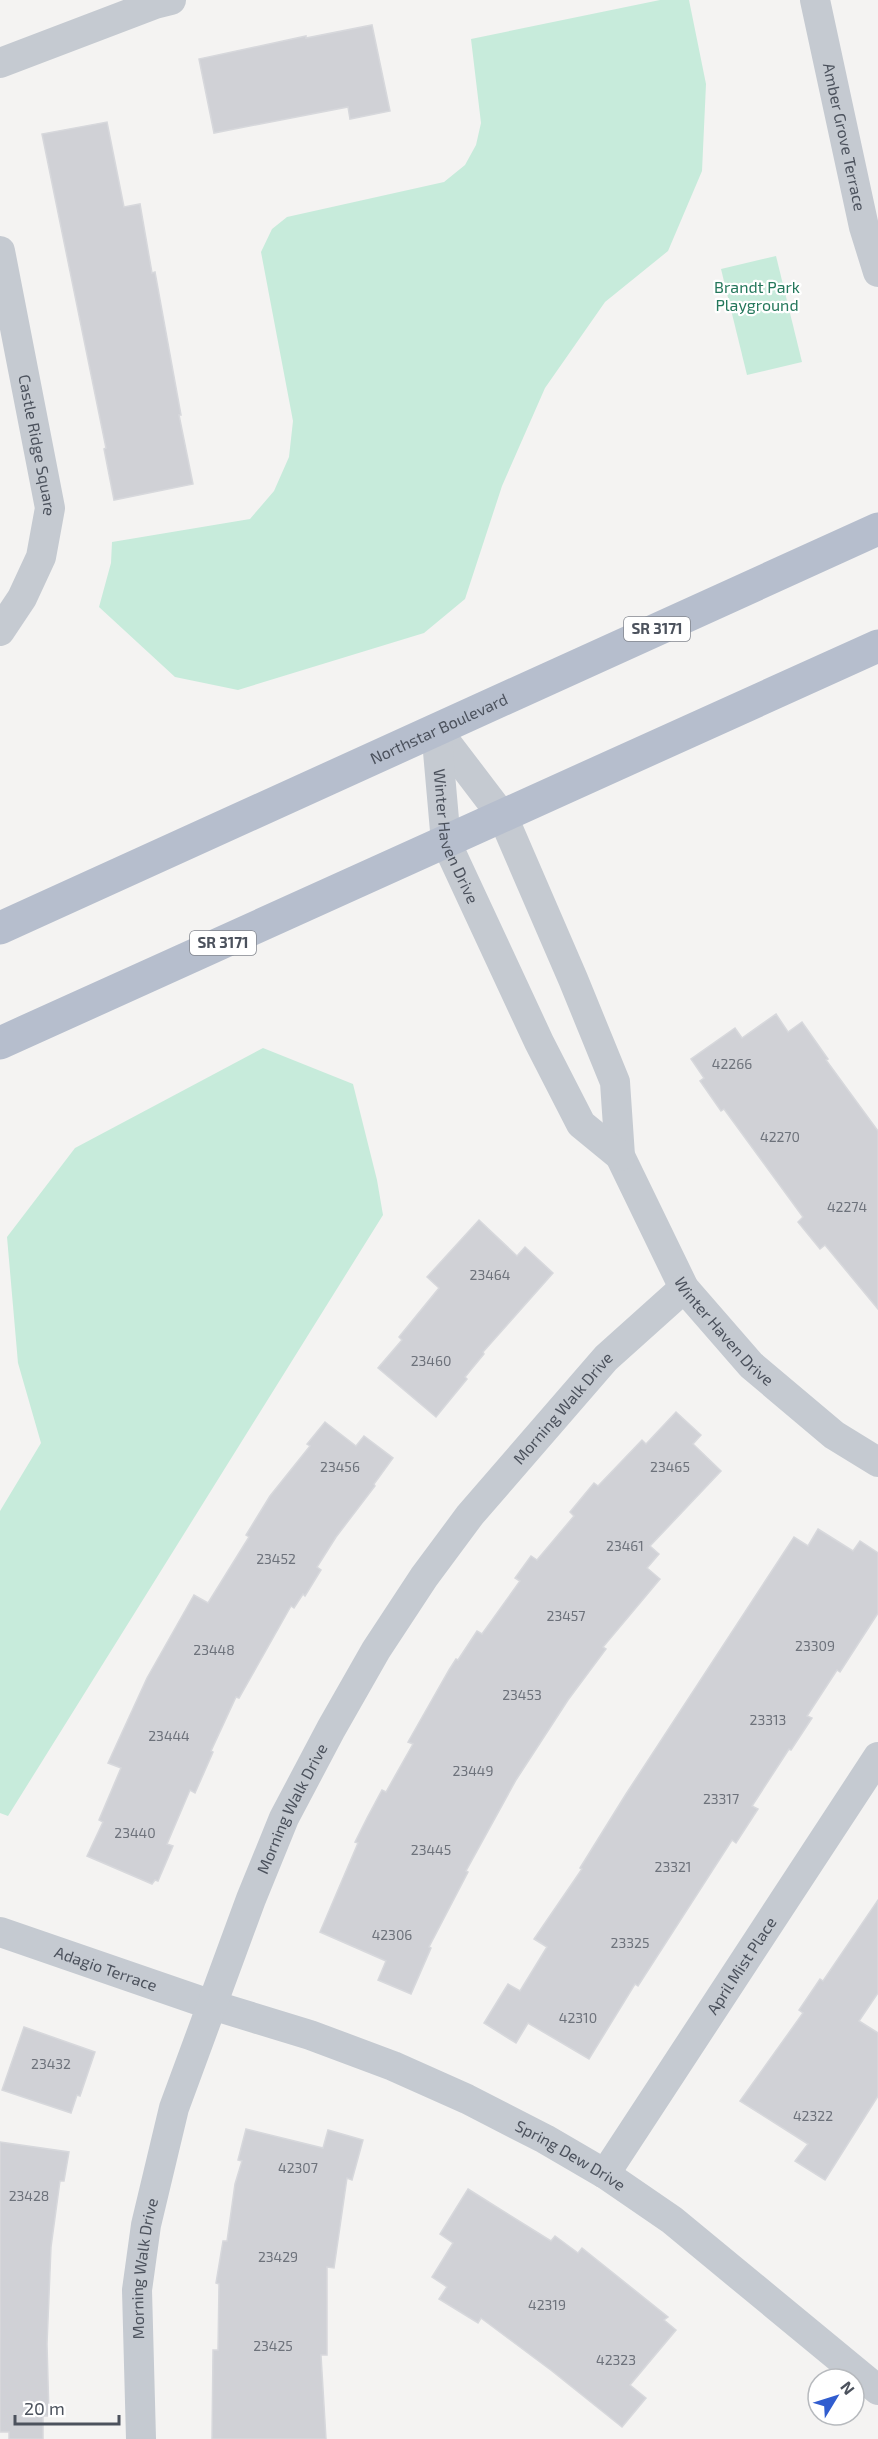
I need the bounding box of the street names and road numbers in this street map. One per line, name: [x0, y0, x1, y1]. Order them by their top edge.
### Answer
street label: Amber Grove Terrace: [820, 61, 870, 212]
street label: Castle Ridge Square: [15, 373, 60, 518]
road number: SR 3171: [624, 617, 690, 641]
street label: Northstar Boulevard: [367, 689, 510, 768]
street label: Winter Haven Drive: [431, 768, 483, 906]
road number: SR 3171: [190, 931, 256, 955]
street label: Winter Haven Drive: [671, 1274, 778, 1389]
street label: Morning Walk Drive: [509, 1347, 616, 1468]
street label: Morning Walk Drive: [252, 1740, 331, 1876]
street label: April Mist Place: [702, 1913, 780, 2018]
street label: Adagio Terrace: [52, 1942, 160, 1994]
street label: Spring Dew Drive: [512, 2115, 629, 2194]
street label: Morning Walk Drive: [127, 2196, 161, 2340]

